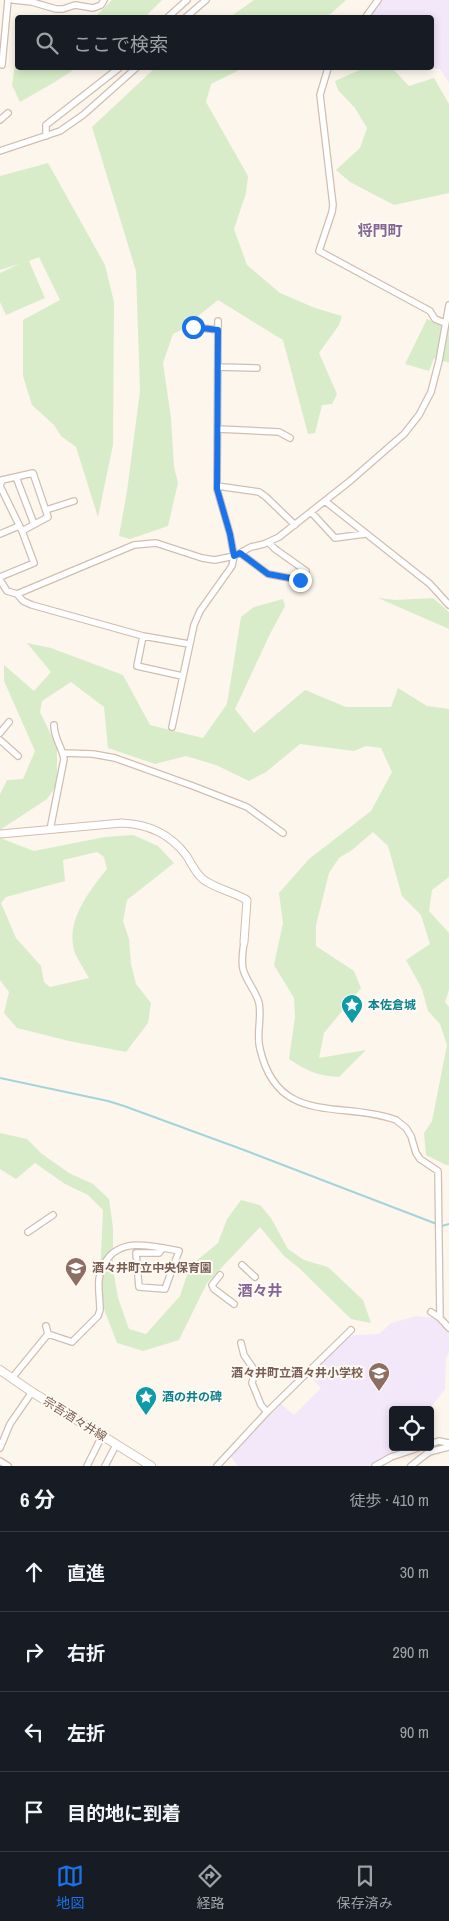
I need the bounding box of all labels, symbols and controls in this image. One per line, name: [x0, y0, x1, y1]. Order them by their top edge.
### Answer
search box: [15, 15, 434, 70]
icon: search: [33, 29, 61, 57]
text: ここで検索: [73, 31, 168, 57]
district label: 将門町: [357, 220, 403, 241]
route start: [182, 316, 205, 339]
route end: [289, 569, 312, 592]
place icon: 本佐倉城: [340, 993, 364, 1024]
place label: 本佐倉城: [368, 997, 416, 1013]
school or university icon: 酒々井町立中央保育園: [64, 1256, 88, 1287]
place label: 酒々井町立中央保育園: [92, 1260, 212, 1276]
district label: 酒々井: [237, 1280, 283, 1301]
school or university icon: 酒々井町立酒々井小学校: [367, 1361, 391, 1392]
place label: 酒々井町立酒々井小学校: [231, 1365, 363, 1381]
place icon: 酒の井の碑: [134, 1385, 158, 1416]
place label: 酒の井の碑: [162, 1389, 222, 1405]
street label: 宗吾酒々井線: [40, 1393, 110, 1445]
map controls: [389, 1406, 434, 1451]
button: locate: [389, 1406, 434, 1451]
text: 6 分: [20, 1485, 55, 1514]
text: 徒歩 · 410 m: [350, 1489, 429, 1511]
icon: ahead: [20, 1558, 48, 1586]
text: 直進: [67, 1560, 105, 1586]
text: 30 m: [400, 1561, 429, 1583]
icon: right: [20, 1638, 48, 1666]
text: 右折: [67, 1640, 105, 1666]
text: 290 m: [393, 1641, 429, 1663]
icon: left: [20, 1718, 48, 1746]
text: 左折: [67, 1720, 105, 1746]
text: 90 m: [400, 1721, 429, 1743]
icon: arrive: [20, 1798, 48, 1826]
text: 目的地に到着: [67, 1800, 181, 1826]
tab: 地図: [56, 1862, 84, 1912]
tab: 経路: [196, 1862, 224, 1912]
tab: 保存済み: [337, 1862, 393, 1912]

